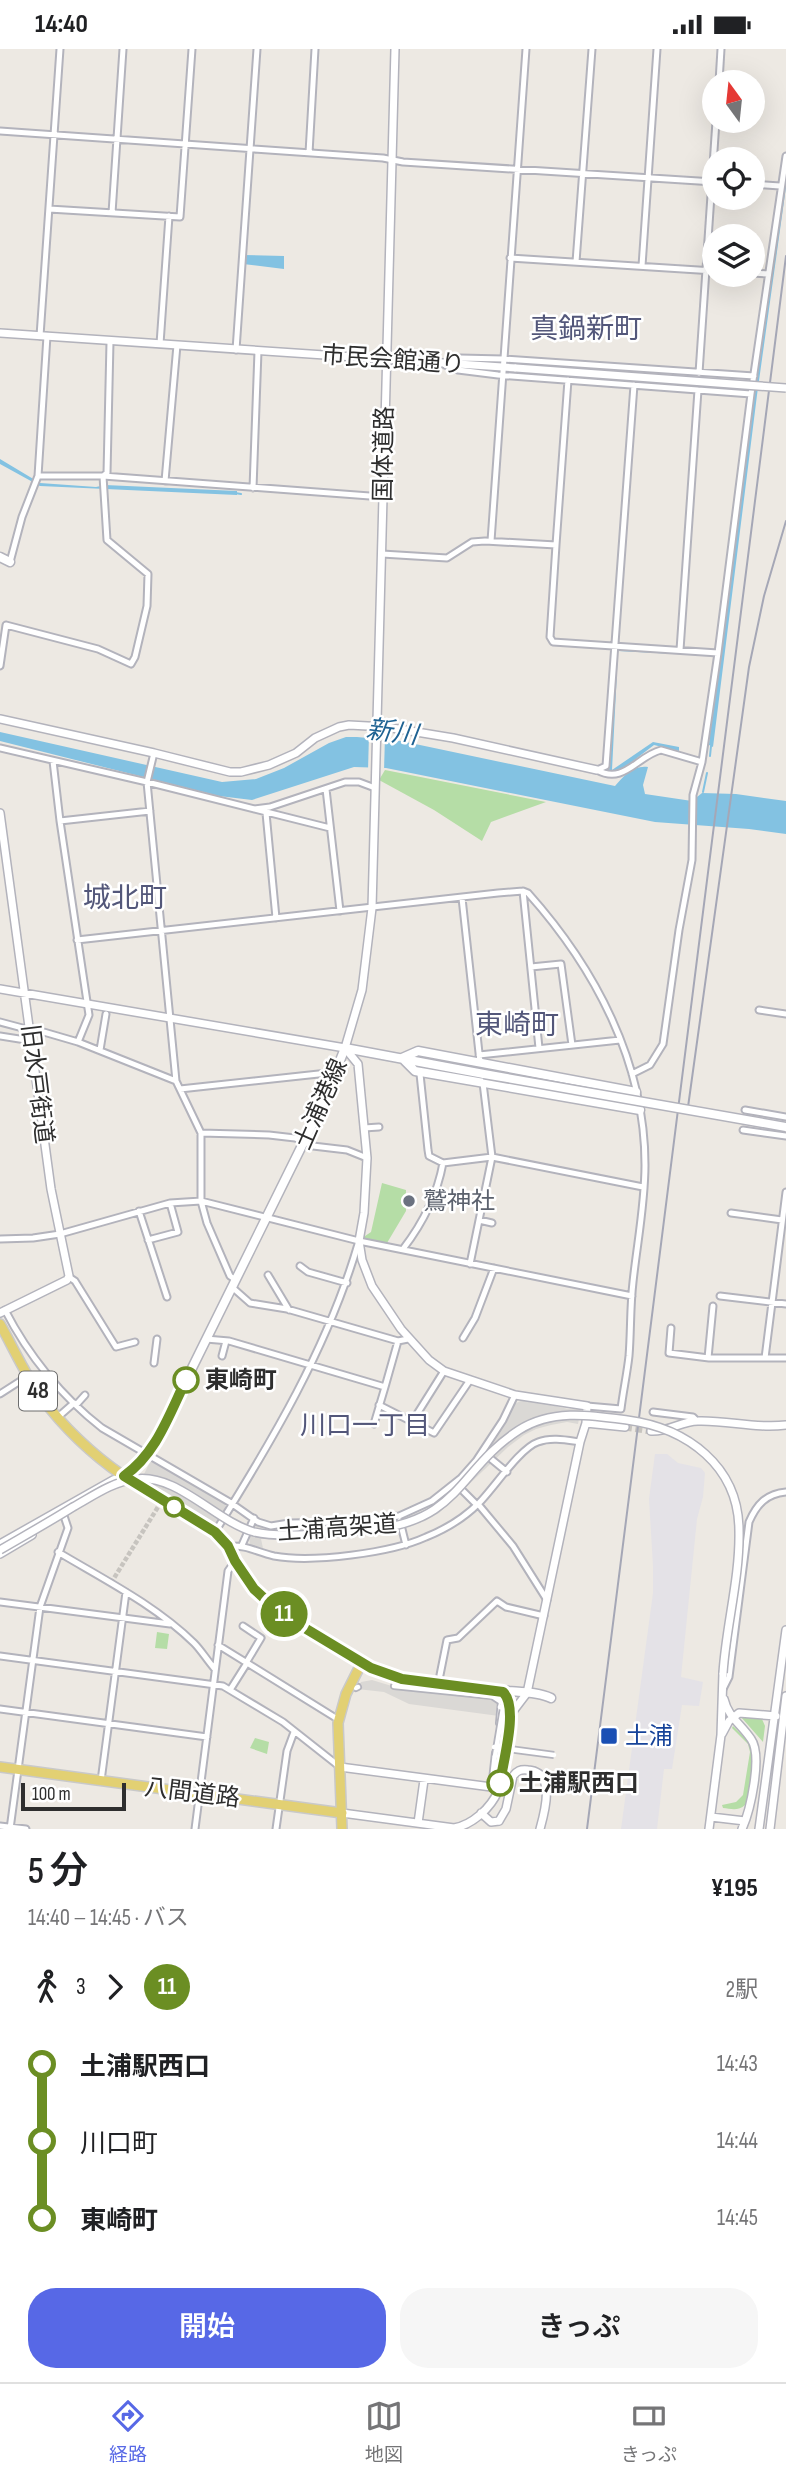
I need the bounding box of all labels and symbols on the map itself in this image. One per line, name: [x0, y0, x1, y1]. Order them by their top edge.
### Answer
north arrow: [702, 70, 765, 133]
district label: 真鍋新町: [530, 313, 642, 346]
street label: 市民会館通り: [320, 341, 466, 379]
street label: 国体道路: [369, 406, 399, 502]
water label: 新川: [364, 714, 423, 752]
district label: 城北町: [83, 882, 167, 915]
district label: 東崎町: [475, 1009, 559, 1042]
street label: 旧水戸街道: [15, 1023, 59, 1145]
street label: 土浦港線: [288, 1054, 354, 1154]
place label: 鷲神社: [423, 1187, 495, 1216]
marker: 鷲神社: [401, 1193, 417, 1209]
place label: 東崎町: [205, 1366, 277, 1395]
marker: 東崎町: [173, 1367, 199, 1393]
road number: 48: [19, 1371, 57, 1411]
district label: 川口一丁目: [300, 1411, 430, 1442]
unlabelled marker: [164, 1497, 184, 1517]
street label: 土浦高架道: [276, 1509, 398, 1547]
line badge: 11: [252, 1591, 316, 1637]
place label: 土浦: [625, 1722, 673, 1751]
marker: 土浦: [599, 1726, 619, 1746]
place label: 土浦駅西口: [519, 1769, 639, 1798]
marker: 土浦駅西口: [487, 1770, 513, 1796]
street label: 八間道路: [143, 1773, 241, 1813]
scale bar: [21, 1780, 126, 1812]

